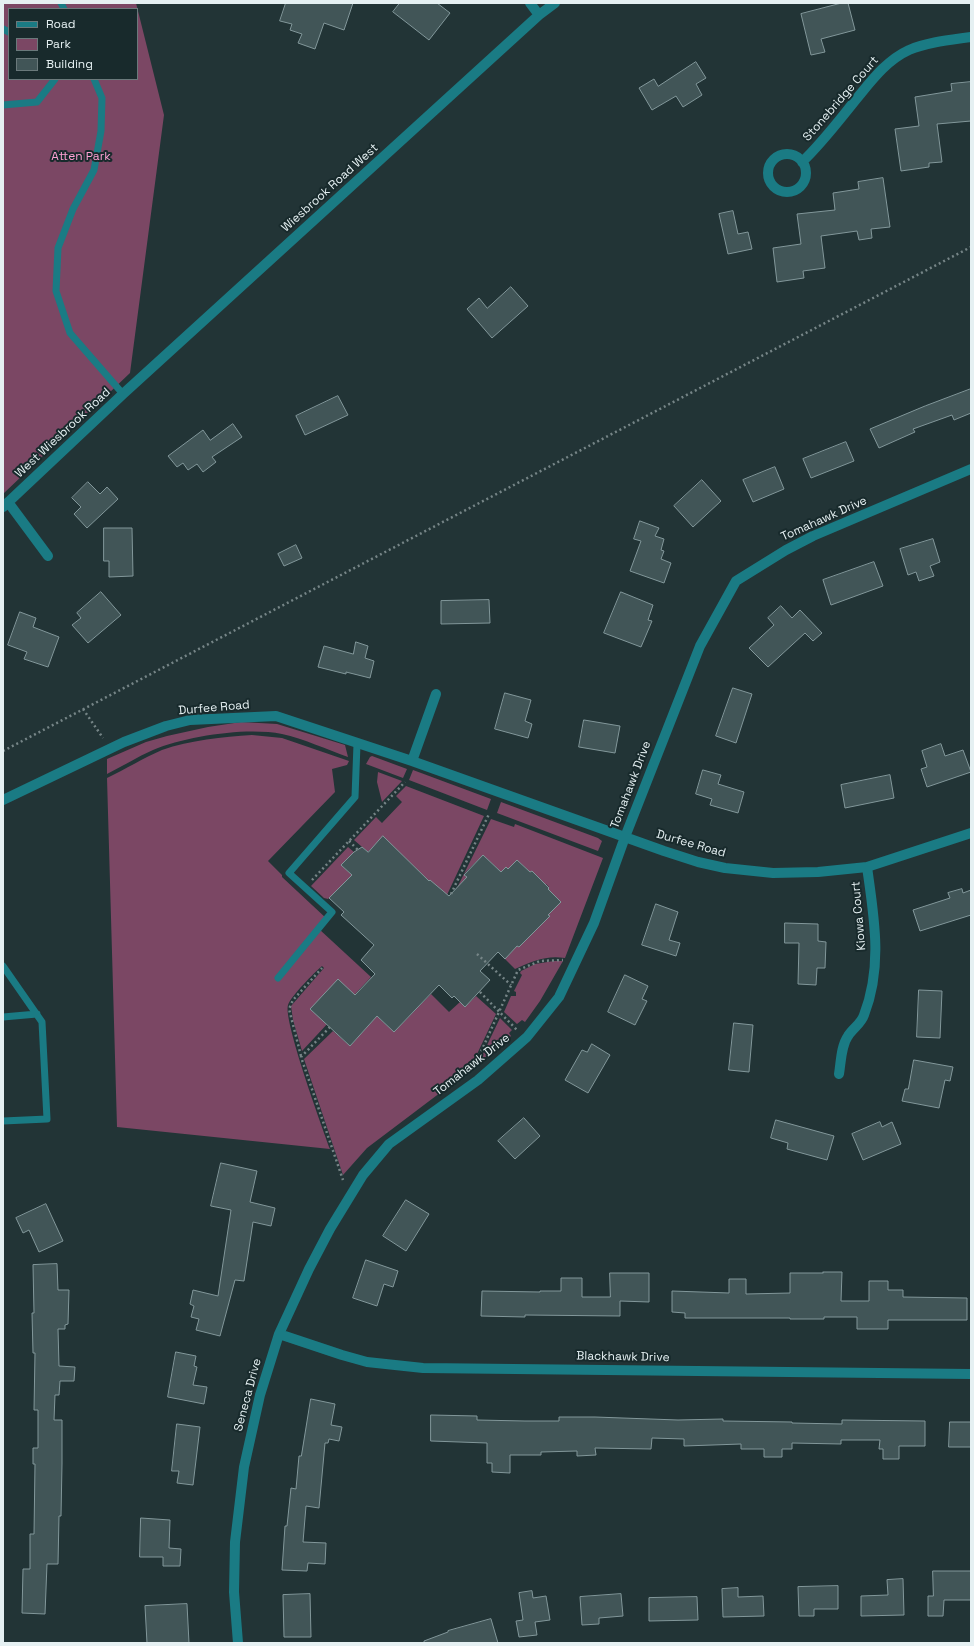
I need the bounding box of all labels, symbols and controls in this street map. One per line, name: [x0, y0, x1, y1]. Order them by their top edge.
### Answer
legend: [8, 8, 138, 80]
text: Road: [46, 16, 75, 32]
text: Park: [46, 36, 71, 52]
street label: Stonebridge Court: [800, 54, 882, 144]
text: Building: [46, 56, 93, 72]
street label: Wiesbrook Road West: [279, 141, 381, 235]
park label: Atten Park: [51, 150, 111, 164]
street label: West Wiesbrook Road: [12, 385, 114, 481]
street label: Tomahawk Drive: [779, 494, 869, 544]
street label: Durfee Road: [178, 698, 250, 718]
street label: Tomahawk Drive: [608, 739, 654, 831]
street label: Durfee Road: [655, 827, 727, 861]
street label: Kiowa Court: [849, 881, 869, 951]
street label: Tomahawk Drive: [431, 1031, 513, 1099]
street label: Blackhawk Drive: [576, 1349, 670, 1365]
street label: Seneca Drive: [231, 1357, 265, 1433]

